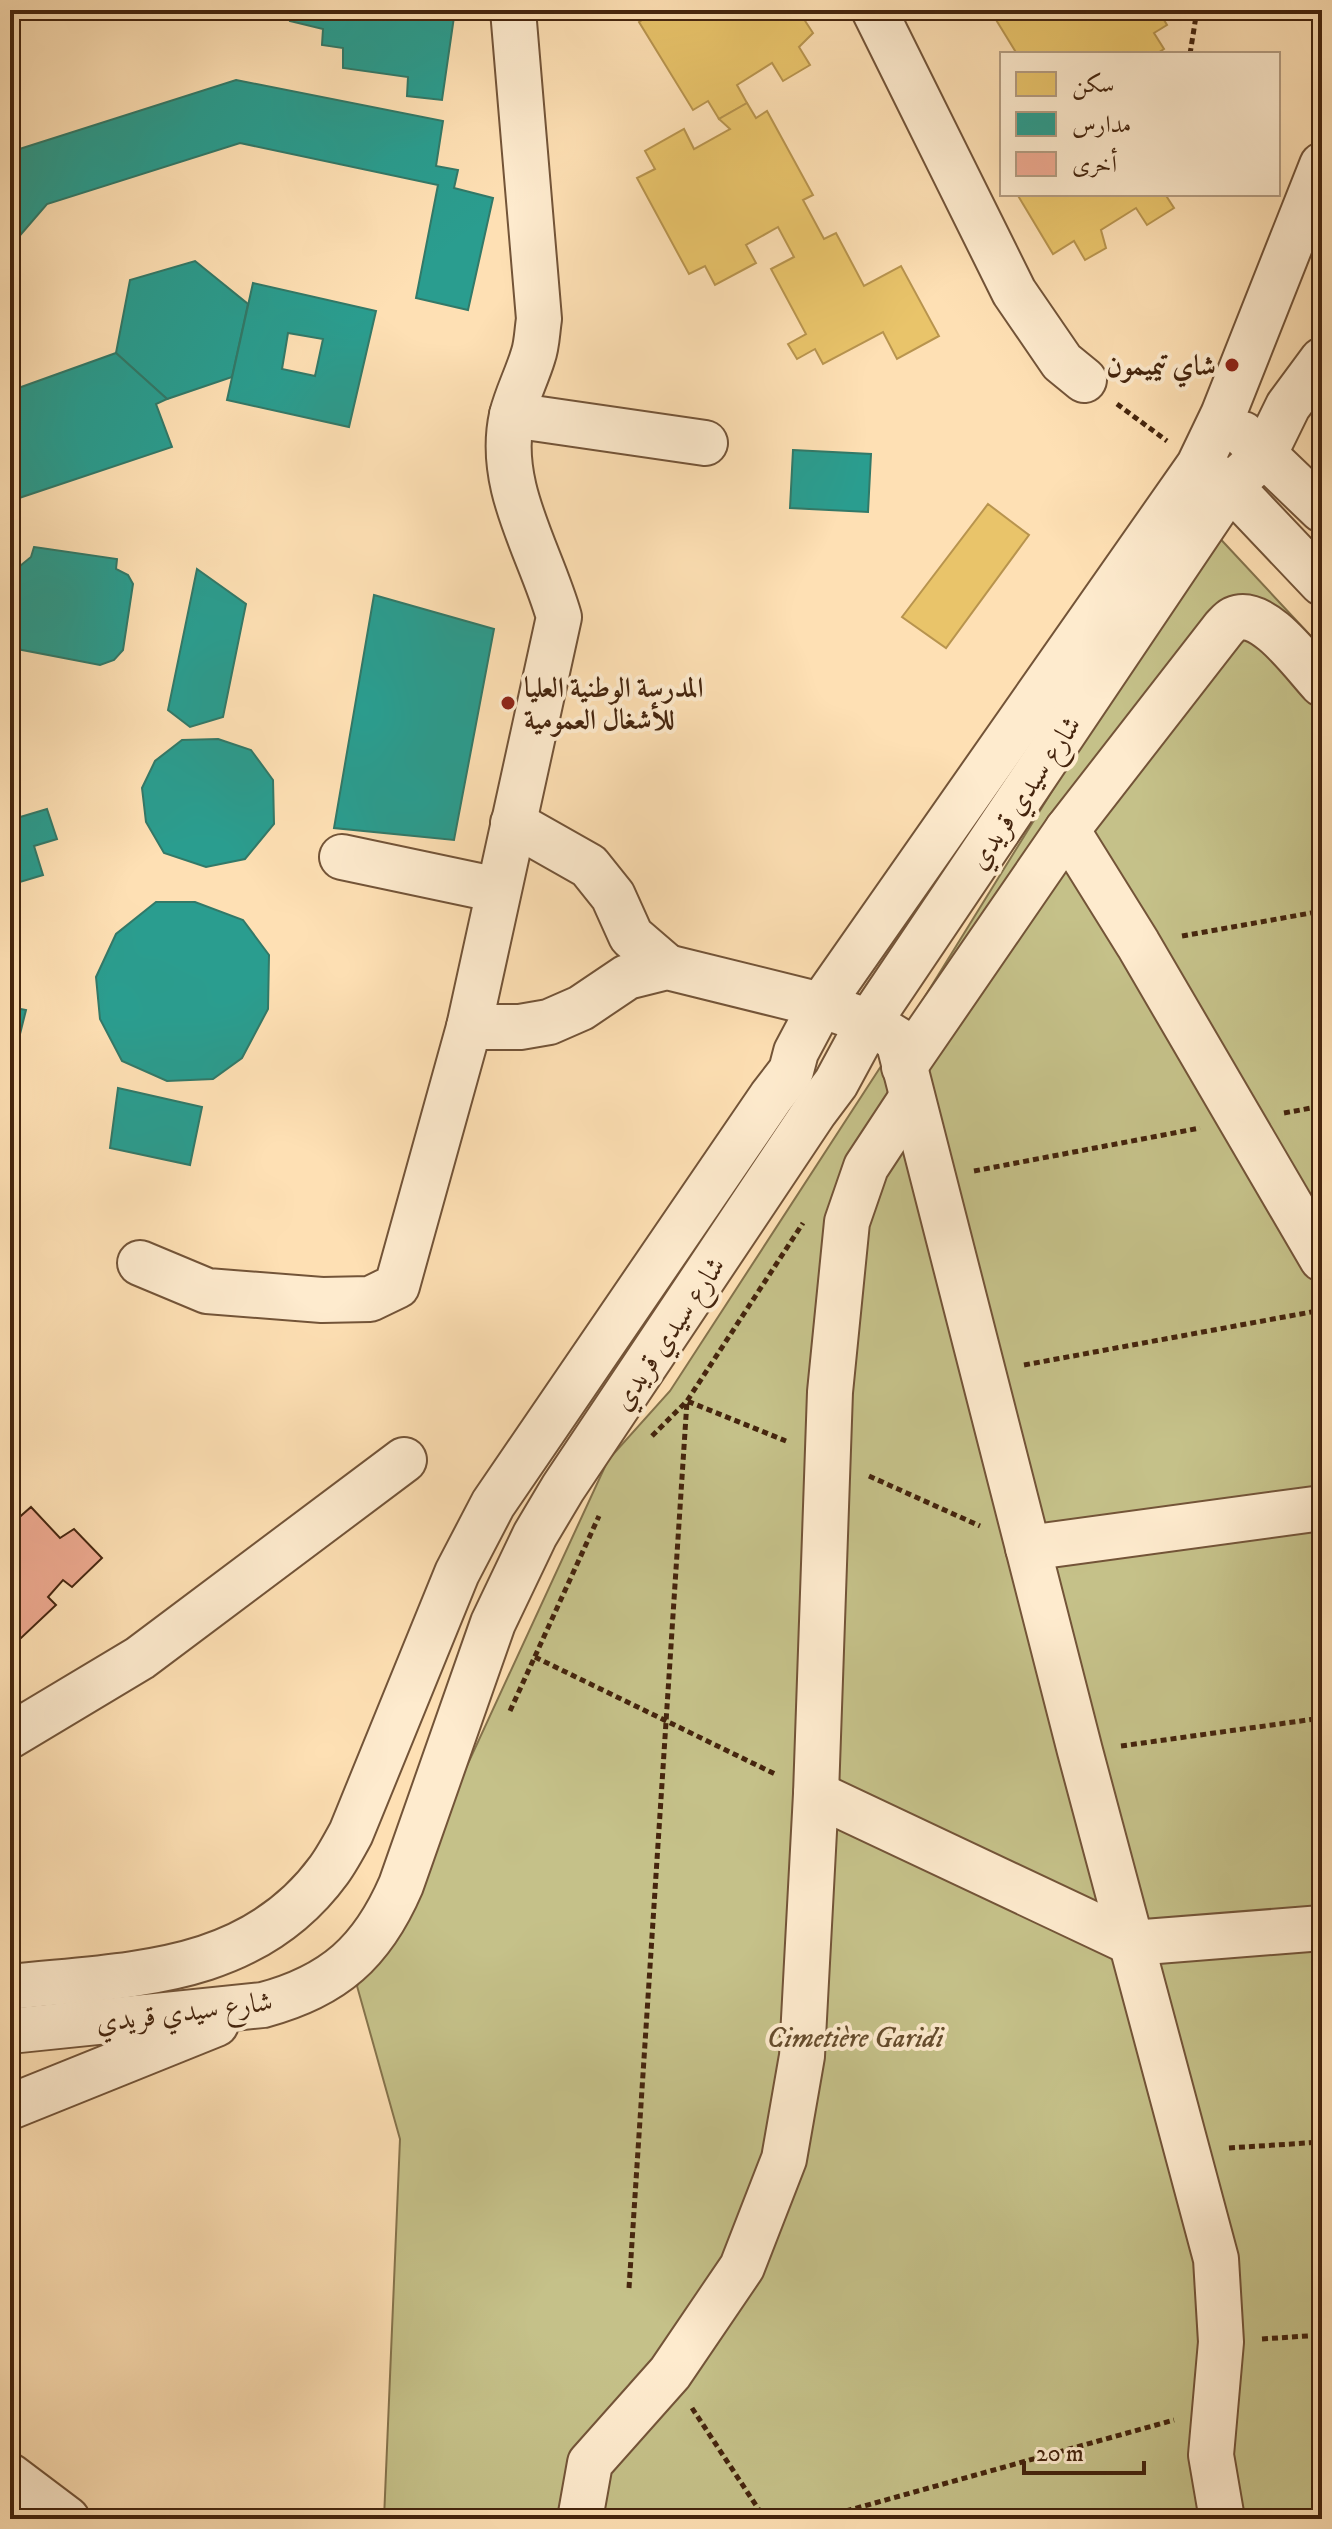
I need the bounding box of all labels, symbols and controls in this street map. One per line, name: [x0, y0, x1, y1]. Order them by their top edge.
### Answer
legend: [1000, 52, 1280, 196]
text: سكن: [1072, 70, 1115, 100]
text: مدارس: [1072, 110, 1131, 140]
text: أخرى: [1072, 147, 1117, 180]
place label: شاي تيميمون: [1106, 349, 1216, 388]
marker: شاي تيميمون: [1223, 356, 1241, 374]
place label: المدرسة الوطنية العليا للأشغال العمومية: [524, 671, 704, 738]
marker: المدرسة الوطنية العليا للأشغال العمومية: [499, 694, 517, 712]
street label: شارع سيدي قريدي: [961, 709, 1094, 879]
street label: شارع سيدي قريدي: [605, 1250, 738, 1420]
street label: شارع سيدي قريدي: [94, 1984, 275, 2046]
park label: Cimetière Garidi: [767, 2021, 945, 2056]
scale bar: [1024, 2425, 1144, 2475]
text: 20 m: [1036, 2439, 1084, 2469]

